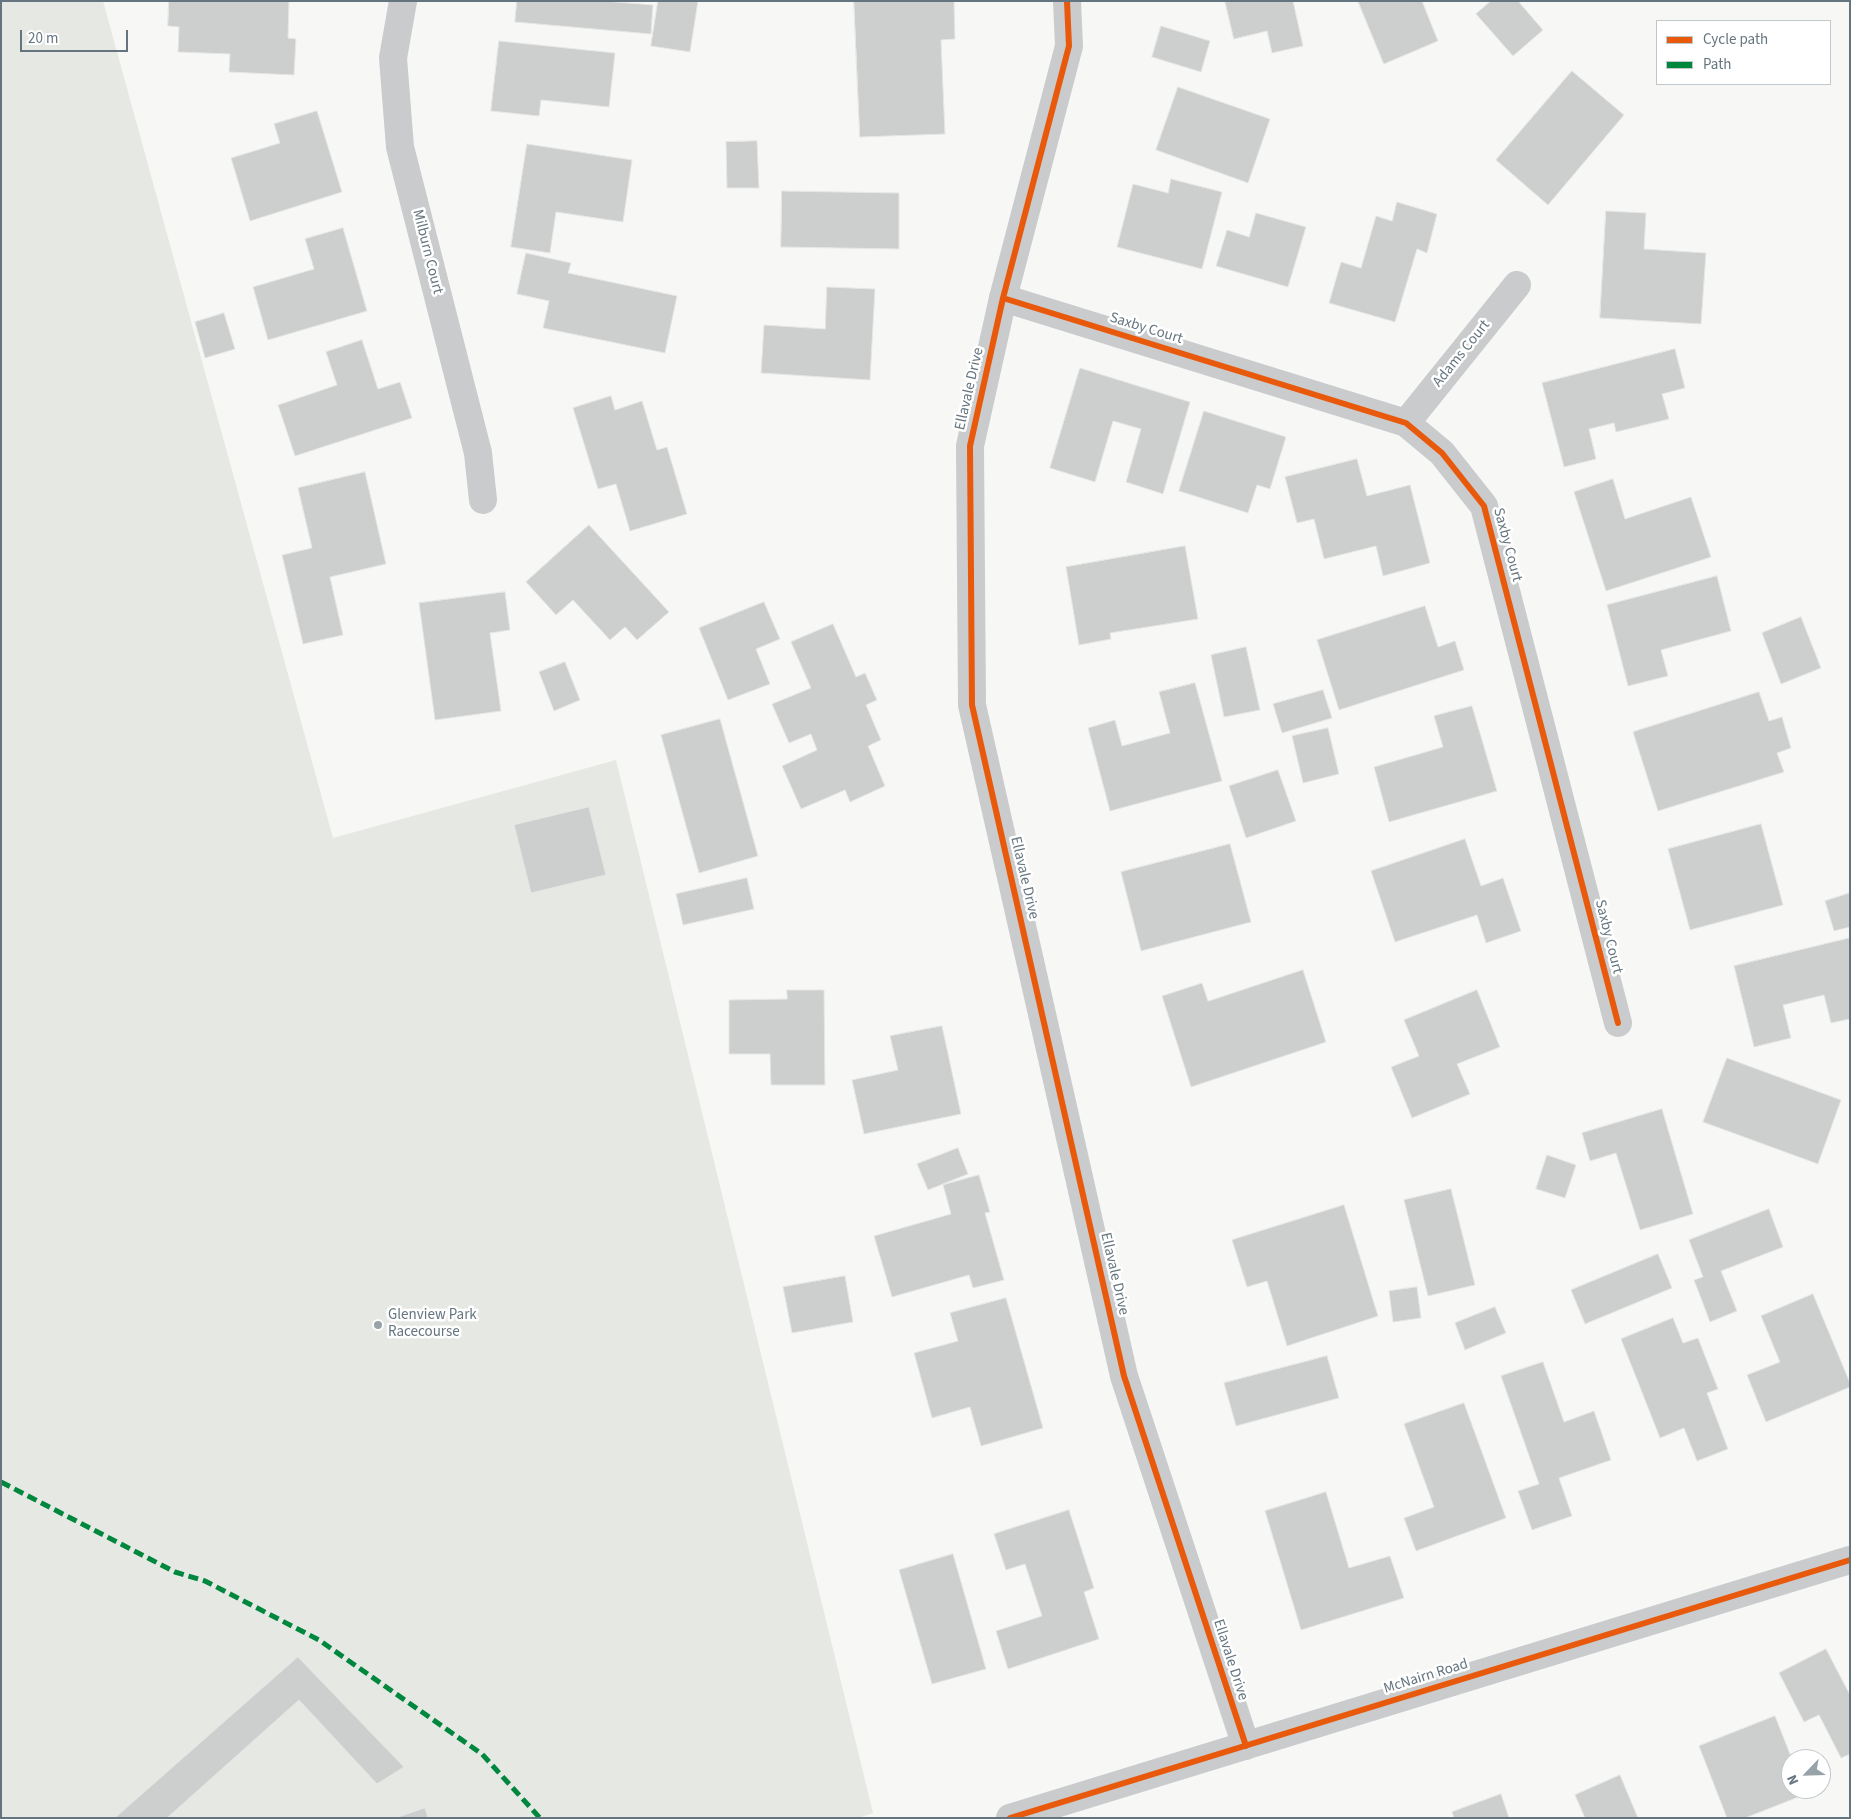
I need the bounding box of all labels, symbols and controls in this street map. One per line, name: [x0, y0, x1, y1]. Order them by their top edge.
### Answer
scale bar: [22, 20, 130, 52]
legend: [1656, 20, 1831, 85]
text: 20 m: [28, 28, 58, 49]
text: Cycle path: [1703, 29, 1768, 50]
text: Path: [1703, 54, 1731, 75]
street label: Milburn Court: [408, 208, 446, 296]
street label: Saxby Court: [1107, 309, 1185, 349]
street label: Adams Court: [1430, 317, 1494, 391]
street label: Ellavale Drive: [952, 346, 988, 432]
street label: Saxby Court: [1489, 506, 1525, 584]
street label: Ellavale Drive: [1006, 835, 1042, 921]
street label: Saxby Court: [1590, 898, 1626, 976]
street label: Ellavale Drive: [1096, 1231, 1132, 1317]
place label: Glenview Park Racecourse: [388, 1307, 477, 1342]
marker: Glenview Park Racecourse: [372, 1319, 384, 1331]
street label: Ellavale Drive: [1208, 1617, 1252, 1703]
street label: McNairn Road: [1382, 1656, 1470, 1698]
north arrow: [1781, 1749, 1831, 1799]
text: N: [1782, 1771, 1804, 1788]

